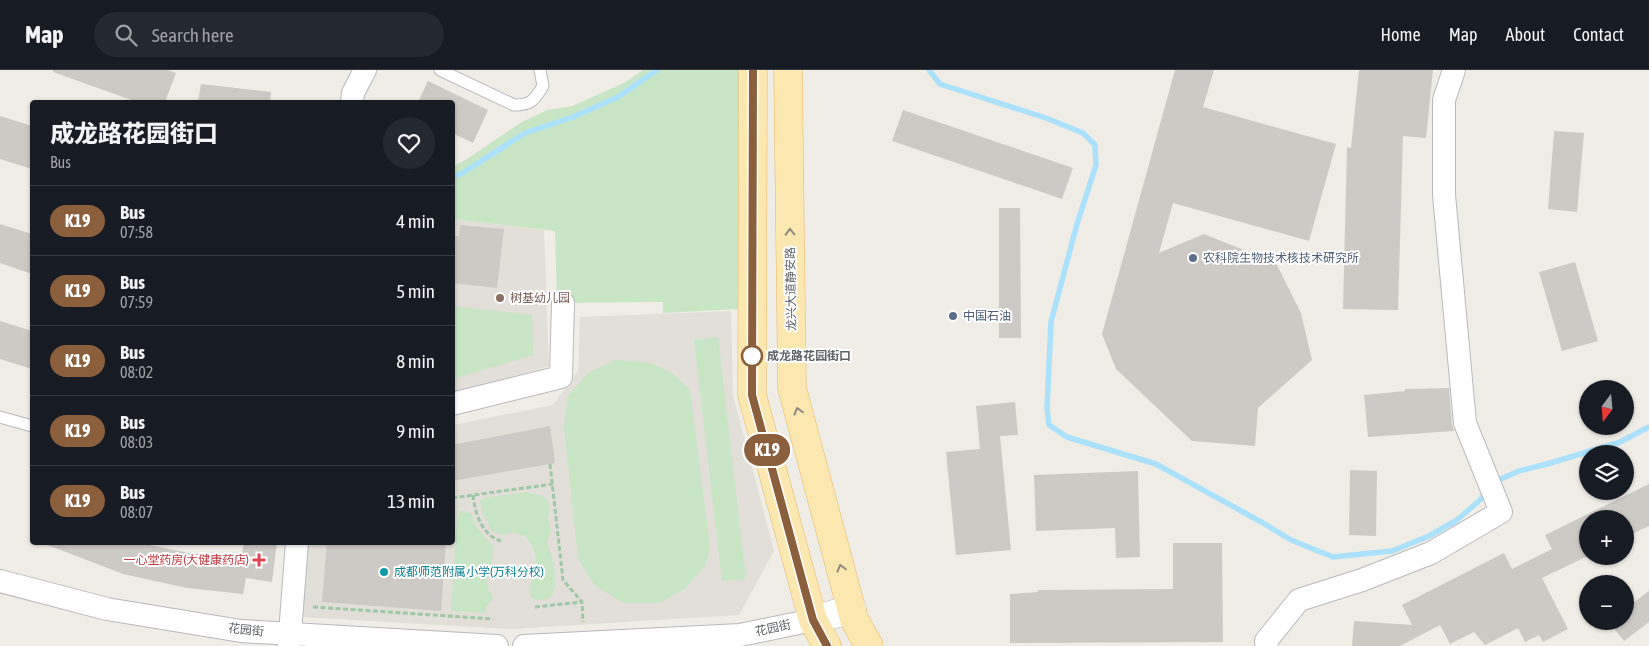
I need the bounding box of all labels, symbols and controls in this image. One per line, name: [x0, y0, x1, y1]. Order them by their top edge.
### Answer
search box: [94, 12, 444, 57]
text: Map: [25, 21, 64, 48]
icon: search: [112, 21, 140, 49]
text: Search here: [152, 24, 234, 46]
text: Home: [1381, 24, 1421, 45]
text: Map: [1449, 24, 1478, 45]
text: About: [1506, 24, 1545, 45]
text: Contact: [1573, 24, 1624, 45]
button: heart: [383, 117, 435, 169]
text: 成龙路花园街口: [50, 120, 218, 147]
text: Bus: [50, 153, 71, 171]
text: Bus: [120, 201, 145, 223]
text: K19: [65, 210, 90, 231]
text: 4 min: [396, 210, 435, 232]
text: 07:58: [120, 223, 153, 241]
one-way arrow: [785, 228, 795, 236]
street label: 龙兴大道静安路: [783, 247, 799, 331]
place label: 农科院生物技术核技术研究所: [1203, 251, 1359, 265]
marker: 农科院生物技术核技术研究所: [1187, 252, 1199, 264]
text: Bus: [120, 271, 145, 293]
text: K19: [65, 280, 90, 301]
text: 5 min: [396, 280, 435, 302]
place label: 树基幼儿园: [510, 291, 570, 305]
marker: 树基幼儿园: [494, 292, 506, 304]
text: 07:59: [120, 293, 153, 311]
place label: 中国石油: [963, 309, 1011, 323]
marker: 中国石油: [947, 310, 959, 322]
text: Bus: [120, 341, 145, 363]
marker: 成龙路花园街口: [741, 345, 763, 367]
place label: 成龙路花园街口: [767, 349, 851, 363]
text: K19: [65, 350, 90, 371]
text: 8 min: [396, 350, 435, 372]
text: 08:02: [120, 363, 153, 381]
north arrow: [1579, 380, 1634, 435]
map controls: [1579, 380, 1634, 630]
one-way arrow: [794, 407, 804, 415]
text: Bus: [120, 411, 145, 433]
text: K19: [65, 420, 90, 441]
text: 9 min: [396, 420, 435, 442]
text: 08:03: [120, 433, 153, 451]
line badge: K19: [738, 434, 796, 466]
text: K19: [754, 439, 780, 460]
button: layers: [1579, 445, 1634, 500]
text: Bus: [120, 481, 145, 503]
text: K19: [65, 490, 90, 511]
text: 13 min: [387, 490, 435, 512]
text: 08:07: [120, 503, 153, 521]
button: +: [1579, 510, 1634, 565]
place label: 一心堂药房(大健康药店): [123, 553, 249, 567]
marker: 一心堂药房(大健康药店): [253, 554, 265, 566]
one-way arrow: [836, 564, 846, 572]
place label: 成都师范附属小学(万科分校): [394, 565, 544, 579]
marker: 成都师范附属小学(万科分校): [378, 566, 390, 578]
button: −: [1579, 575, 1634, 630]
street label: 花园街: [754, 617, 792, 639]
street label: 花园街: [227, 621, 265, 639]

